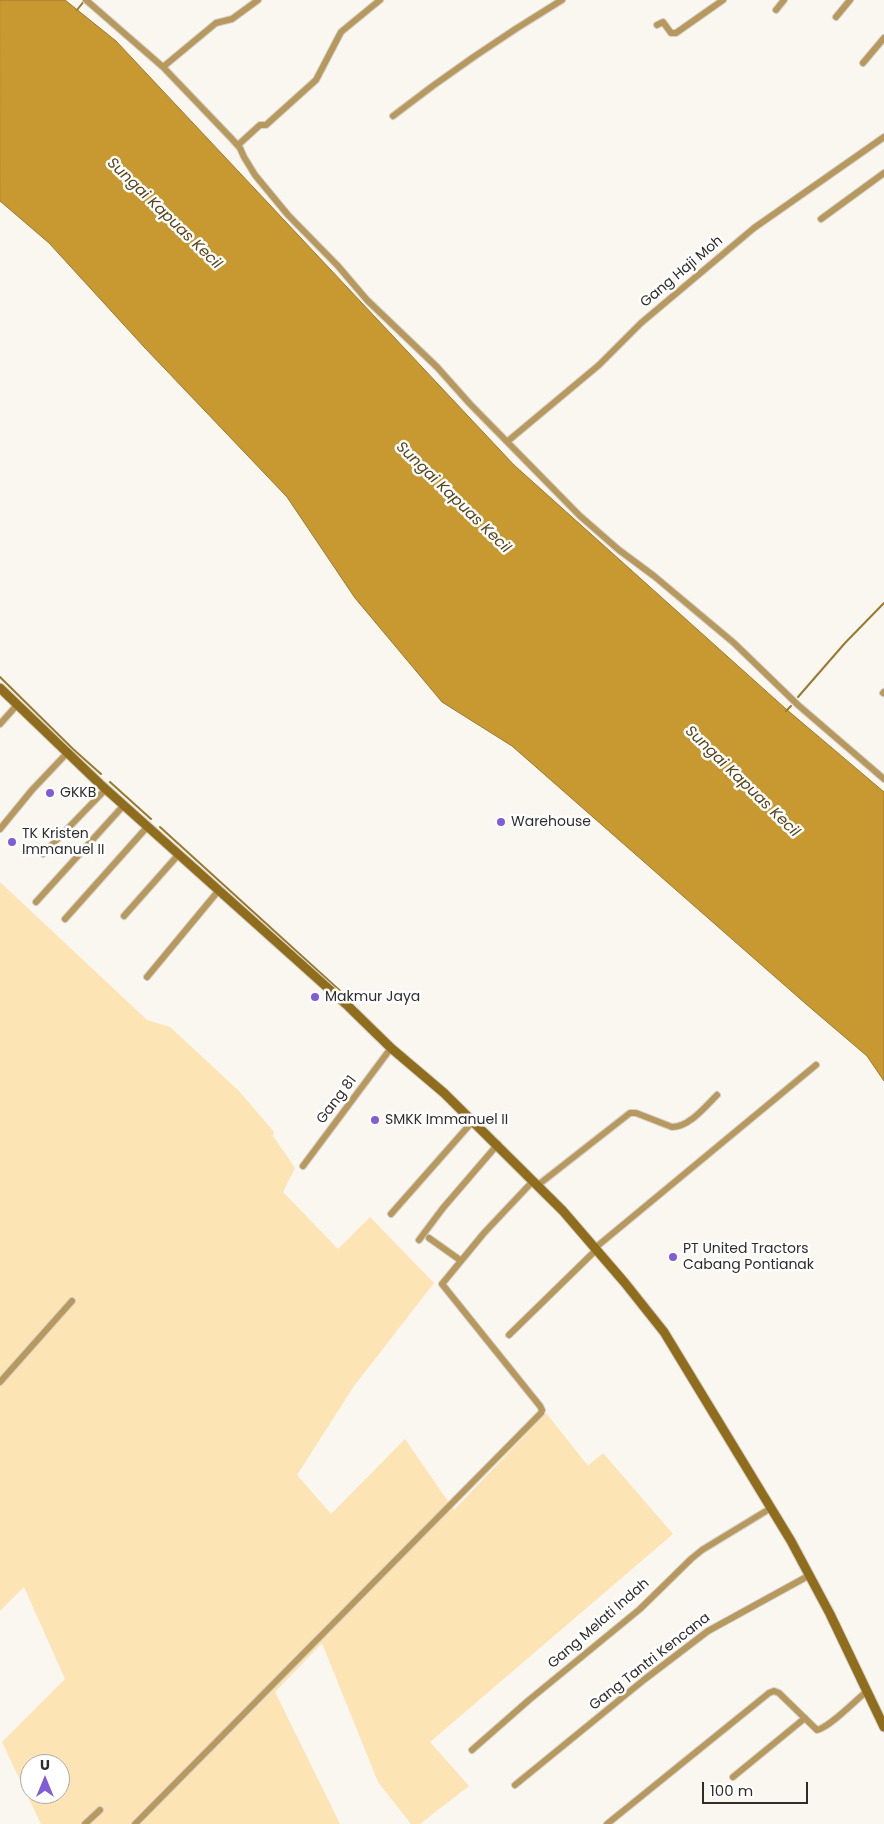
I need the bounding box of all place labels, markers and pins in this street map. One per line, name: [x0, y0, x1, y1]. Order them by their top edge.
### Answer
place label: GKKB: [60, 785, 96, 801]
marker: GKKB: [44, 787, 56, 799]
place label: Warehouse: [511, 814, 591, 830]
marker: Warehouse: [495, 816, 507, 828]
place label: TK Kristen Immanuel II: [22, 826, 104, 859]
marker: TK Kristen Immanuel II: [6, 836, 18, 848]
place label: Makmur Jaya: [325, 989, 420, 1005]
marker: Makmur Jaya: [309, 991, 321, 1003]
place label: SMKK Immanuel II: [385, 1112, 508, 1128]
marker: SMKK Immanuel II: [369, 1114, 381, 1126]
place label: PT United Tractors Cabang Pontianak: [683, 1241, 814, 1274]
marker: PT United Tractors Cabang Pontianak: [667, 1251, 679, 1263]

